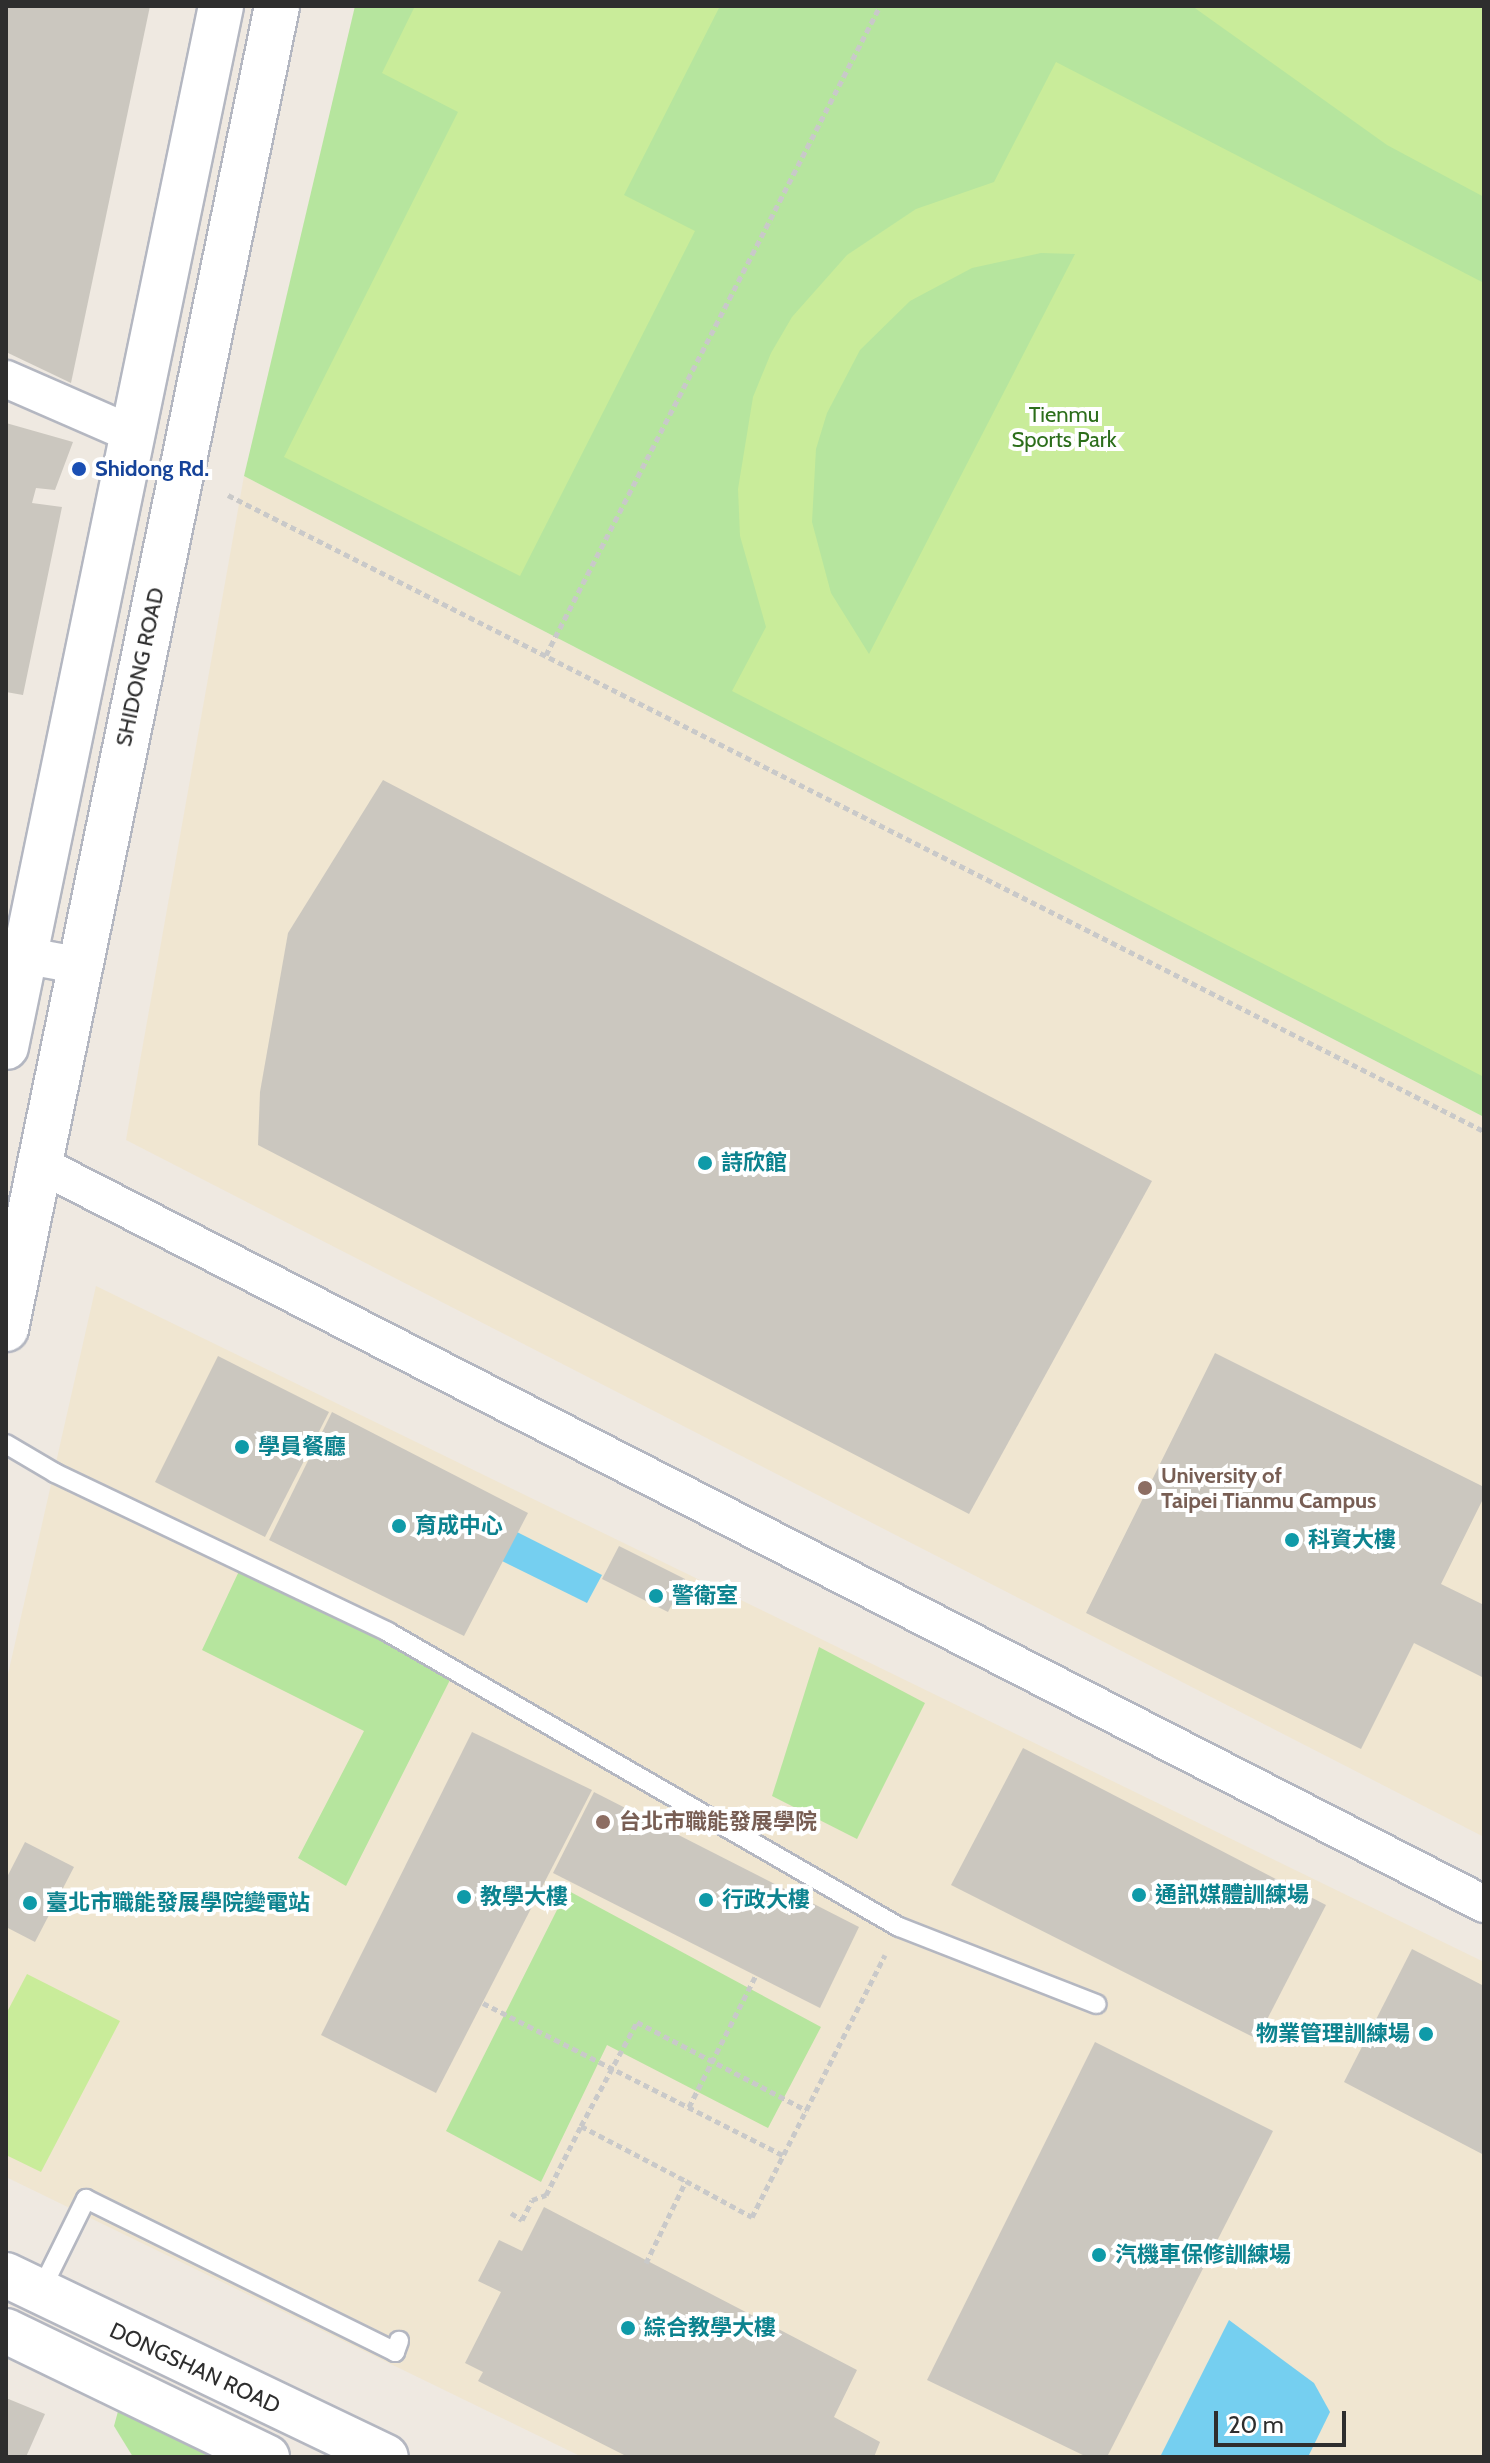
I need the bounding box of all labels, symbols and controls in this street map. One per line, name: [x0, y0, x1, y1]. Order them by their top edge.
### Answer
park label: Tienmu Sports Park: [1011, 401, 1117, 452]
place label: Shidong Rd.: [95, 456, 209, 482]
marker: Shidong Rd.: [70, 460, 88, 478]
street label: SHIDONG ROAD: [110, 585, 170, 749]
place label: 詩欣館: [721, 1150, 787, 1176]
marker: 詩欣館: [696, 1154, 714, 1172]
place label: 學員餐廳: [258, 1434, 346, 1460]
marker: 學員餐廳: [233, 1438, 251, 1456]
place label: University of Taipei Tianmu Campus: [1161, 1462, 1376, 1514]
marker: University of Taipei Tianmu Campus: [1136, 1479, 1154, 1497]
place label: 育成中心: [415, 1513, 503, 1539]
marker: 育成中心: [390, 1517, 408, 1535]
place label: 科資大樓: [1308, 1527, 1396, 1553]
marker: 科資大樓: [1283, 1531, 1301, 1549]
place label: 警衛室: [672, 1583, 738, 1609]
marker: 警衛室: [647, 1587, 665, 1605]
place label: 台北市職能發展學院: [619, 1809, 817, 1835]
marker: 台北市職能發展學院: [594, 1813, 612, 1831]
place label: 通訊媒體訓練場: [1155, 1882, 1309, 1908]
place label: 教學大樓: [480, 1884, 568, 1910]
marker: 通訊媒體訓練場: [1130, 1886, 1148, 1904]
place label: 行政大樓: [722, 1887, 810, 1913]
marker: 教學大樓: [455, 1888, 473, 1906]
place label: 臺北市職能發展學院變電站: [46, 1890, 310, 1916]
marker: 行政大樓: [697, 1891, 715, 1909]
marker: 臺北市職能發展學院變電站: [21, 1894, 39, 1912]
place label: 物業管理訓練場: [1256, 2021, 1410, 2047]
marker: 物業管理訓練場: [1417, 2025, 1435, 2043]
place label: 汽機車保修訓練場: [1115, 2242, 1291, 2268]
marker: 汽機車保修訓練場: [1090, 2246, 1108, 2264]
place label: 綜合教學大樓: [644, 2315, 776, 2341]
street label: DONGSHAN ROAD: [106, 2317, 284, 2419]
marker: 綜合教學大樓: [619, 2319, 637, 2337]
scale bar: [1218, 2395, 1350, 2445]
text: 20 m: [1228, 2410, 1284, 2439]

